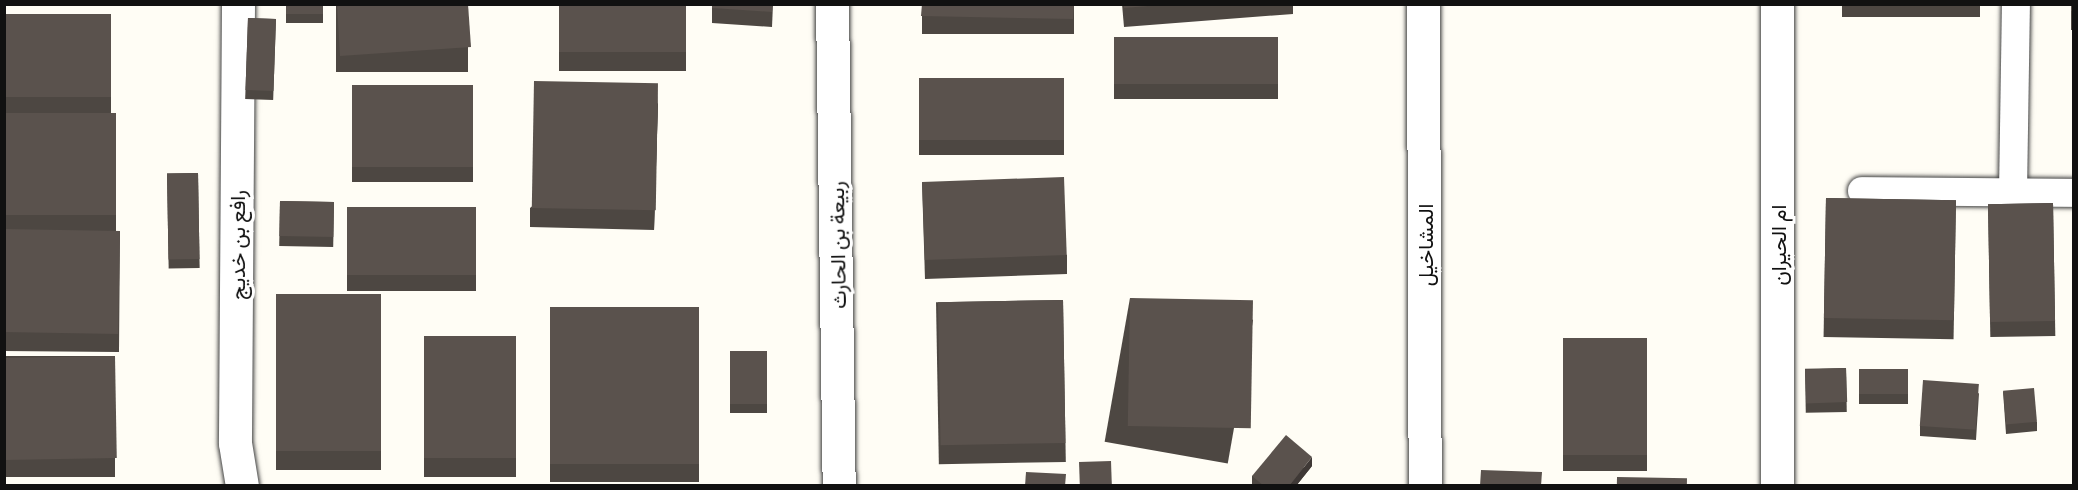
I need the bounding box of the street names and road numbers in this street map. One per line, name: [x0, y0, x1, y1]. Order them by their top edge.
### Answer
street label: ربيعة بن الحارث: [822, 181, 850, 309]
street label: رافع بن خديج: [223, 190, 249, 300]
street label: المشاخيل: [1411, 204, 1437, 286]
street label: ام الحيران: [1764, 205, 1790, 285]

